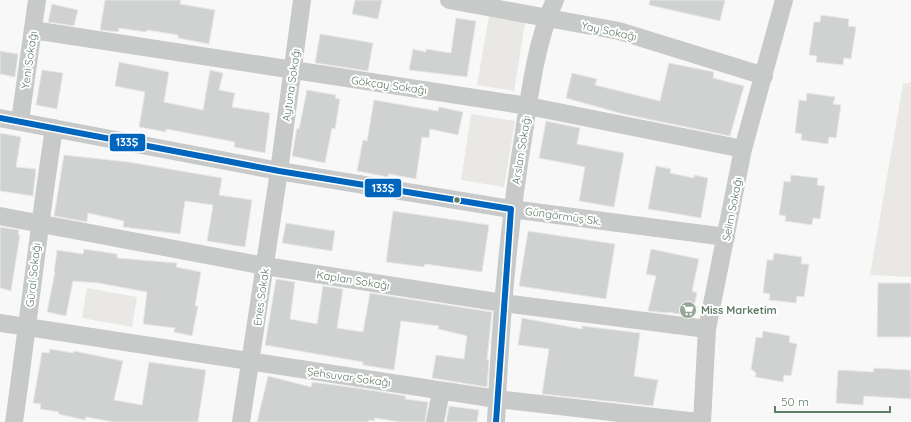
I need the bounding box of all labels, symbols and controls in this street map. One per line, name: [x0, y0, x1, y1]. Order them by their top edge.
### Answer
street label: Yay Sokağı: [580, 18, 638, 44]
street label: Yeni Sokağı: [18, 30, 40, 90]
street label: Aytuna Sokağı: [279, 48, 303, 122]
street label: Gökçay Sokağı: [350, 73, 428, 97]
street label: Arslan Sokağı: [509, 115, 533, 185]
line badge: 133Ş: [109, 133, 146, 152]
text: 133Ş: [116, 135, 139, 149]
street label: Selim Sokağı: [719, 176, 745, 242]
line badge: 133Ş: [364, 178, 402, 198]
text: 133Ş: [372, 181, 395, 195]
unlabelled marker: [452, 195, 462, 205]
street label: Güngörmüş Sk.: [524, 204, 602, 228]
street label: Güral Sokağı: [23, 242, 43, 308]
street label: Enes Sokak: [250, 267, 272, 327]
street label: Kaplan Sokağı: [315, 267, 391, 293]
supermarket icon: Miss Marketim: [678, 300, 698, 320]
place label: Miss Marketim: [701, 303, 777, 317]
street label: Şehsuvar Sokağı: [306, 364, 392, 390]
scale bar: [775, 388, 890, 414]
text: 50 m: [781, 394, 809, 409]

